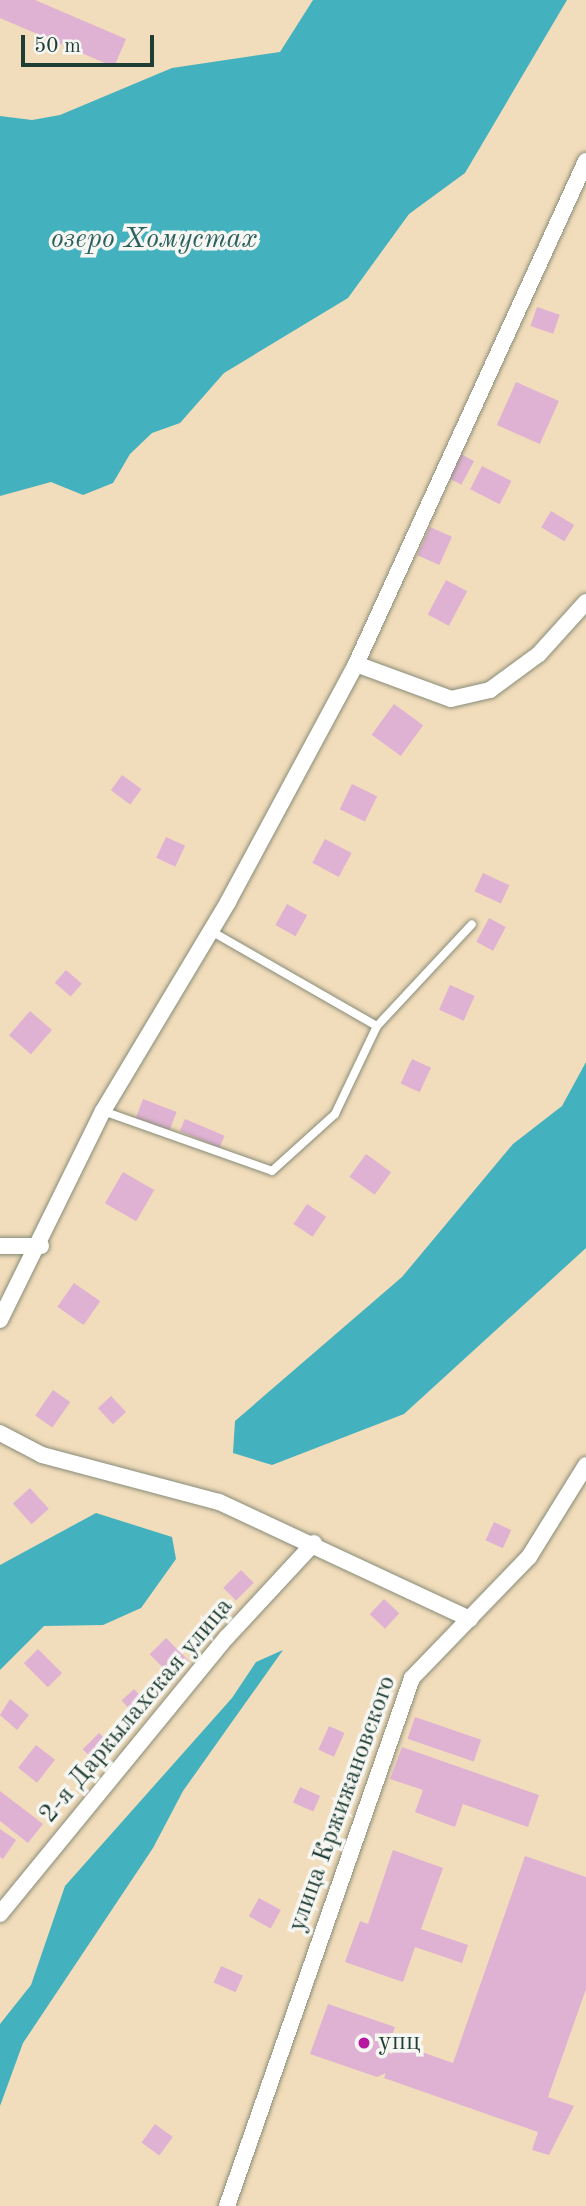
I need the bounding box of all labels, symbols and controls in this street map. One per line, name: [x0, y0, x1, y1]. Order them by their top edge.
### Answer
scale bar: [24, 21, 158, 65]
text: 50 m: [34, 36, 81, 57]
water label: озеро Хомустах: [51, 223, 257, 257]
street label: 2-я Даркылахская улица: [34, 1592, 240, 1830]
street label: улица Кржижановского: [282, 1672, 404, 1936]
place label: упц: [378, 2027, 420, 2059]
marker: упц: [356, 2035, 372, 2051]

